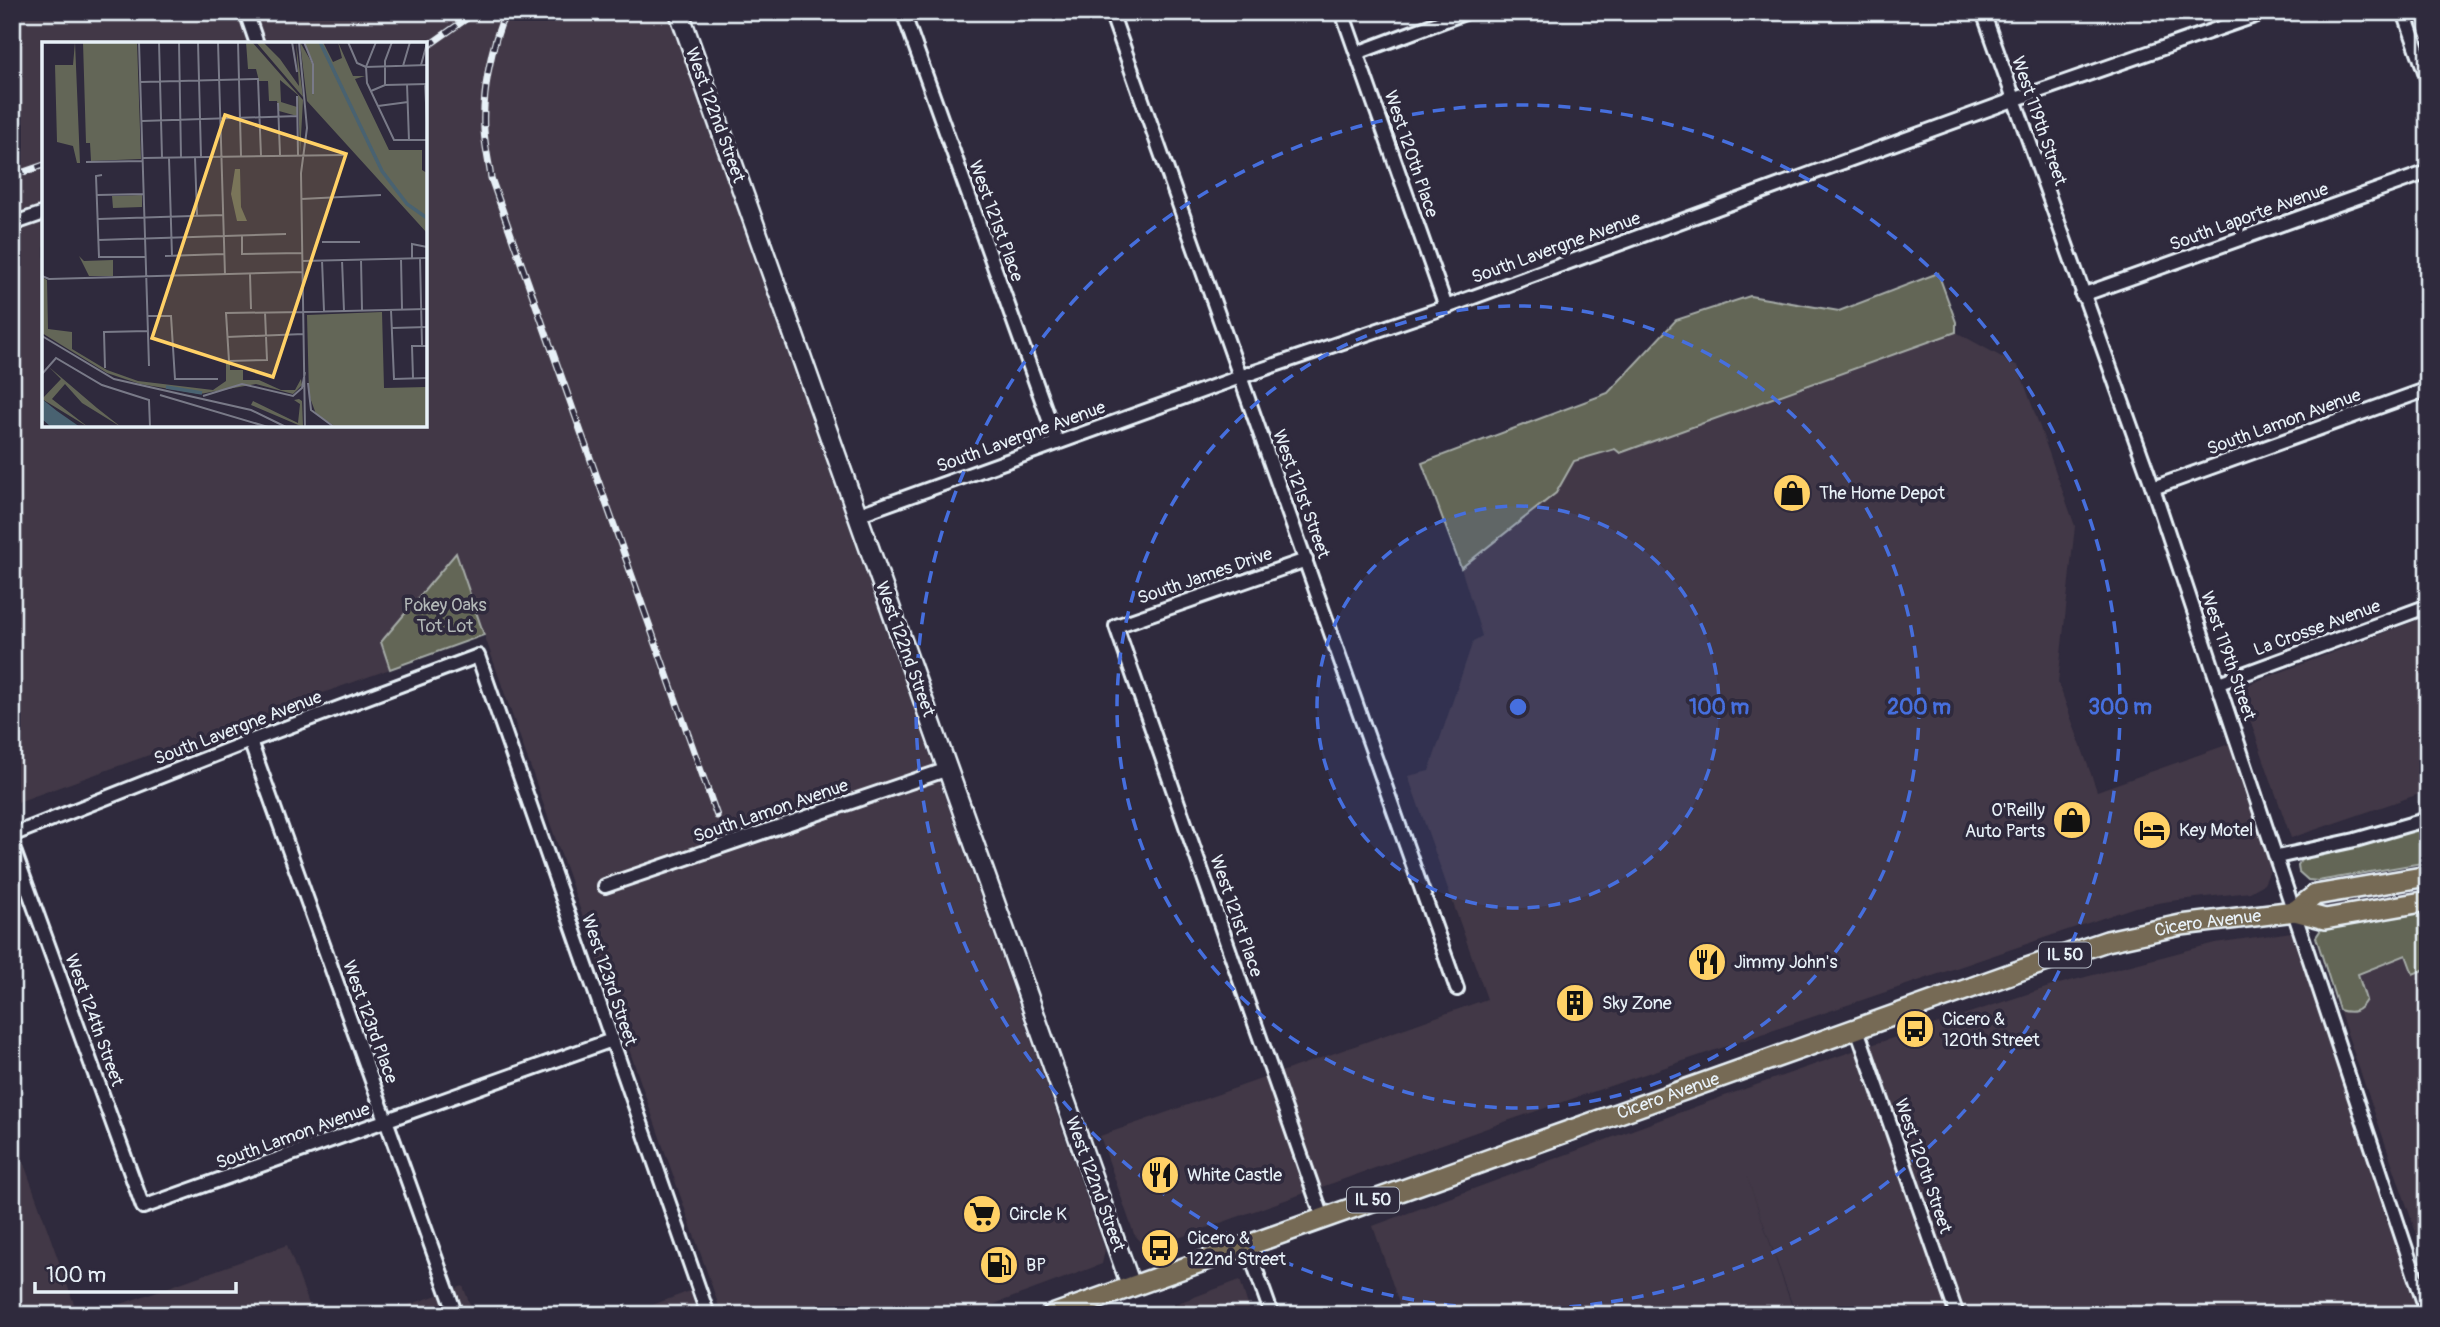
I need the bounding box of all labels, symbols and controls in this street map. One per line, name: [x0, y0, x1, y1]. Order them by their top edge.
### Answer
inset map: [42, 42, 427, 427]
street label: West 122nd Street: [680, 44, 750, 187]
street label: West 119th Street: [2006, 53, 2072, 189]
street label: West 120th Place: [1378, 87, 1444, 221]
street label: West 121st Place: [963, 157, 1029, 285]
street label: South Laporte Avenue: [2166, 178, 2332, 256]
street label: South Lavergne Avenue: [1468, 207, 1644, 289]
street label: South Lamon Avenue: [2204, 383, 2364, 461]
street label: South Lavergne Avenue: [933, 396, 1109, 478]
street label: West 121st Street: [1267, 426, 1335, 562]
shop icon: The Home Depot: [1771, 472, 1813, 514]
place label: The Home Depot: [1819, 482, 1946, 505]
street label: South James Drive: [1135, 542, 1276, 610]
street label: West 122nd Street: [870, 578, 940, 721]
street label: West 119th Street: [2195, 588, 2261, 724]
park label: Pokey Oaks Tot Lot: [404, 594, 486, 638]
street label: La Crosse Avenue: [2250, 594, 2384, 662]
street label: South Lavergne Avenue: [151, 685, 325, 771]
text: 100 m: [1689, 694, 1749, 721]
text: 200 m: [1887, 694, 1951, 721]
text: 300 m: [2088, 694, 2152, 721]
centre of rings: [1506, 695, 1530, 719]
street label: South Lamon Avenue: [691, 774, 852, 848]
place label: O'Reilly Auto Parts: [1965, 799, 2045, 843]
shop icon: O'Reilly Auto Parts: [2051, 799, 2093, 841]
hotel icon: Key Motel: [2131, 809, 2173, 851]
place label: Key Motel: [2179, 819, 2253, 842]
street label: West 121st Place: [1204, 852, 1268, 980]
street label: Cicero Avenue: [2152, 904, 2263, 942]
street label: West 123rd Street: [576, 911, 643, 1050]
restaurant icon: Jimmy John's: [1686, 941, 1728, 983]
road number: IL 50: [2039, 942, 2091, 967]
street label: West 124th Street: [59, 951, 129, 1090]
place label: Jimmy John's: [1734, 951, 1837, 974]
street label: West 123rd Place: [337, 957, 403, 1087]
building icon: Sky Zone: [1554, 982, 1596, 1024]
place label: Sky Zone: [1602, 992, 1672, 1015]
bus stop icon: Cicero & 120th Street: [1894, 1008, 1936, 1050]
place label: Cicero & 120th Street: [1942, 1008, 2041, 1052]
street label: Cicero Avenue: [1614, 1067, 1723, 1125]
street label: West 120th Street: [1889, 1095, 1957, 1237]
street label: South Lamon Avenue: [213, 1097, 373, 1175]
street label: West 122nd Street: [1060, 1113, 1130, 1256]
restaurant icon: White Castle: [1139, 1154, 1181, 1196]
place label: White Castle: [1187, 1164, 1282, 1187]
road number: IL 50: [1347, 1188, 1399, 1212]
supermarket icon: Circle K: [961, 1193, 1003, 1235]
place label: Circle K: [1009, 1203, 1067, 1226]
bus stop icon: Cicero & 122nd Street: [1139, 1227, 1181, 1269]
place label: Cicero & 122nd Street: [1187, 1227, 1287, 1271]
fuel station icon: BP: [978, 1244, 1020, 1286]
scale bar: [35, 1250, 236, 1294]
place label: BP: [1026, 1254, 1046, 1277]
text: 100 m: [46, 1262, 106, 1289]

